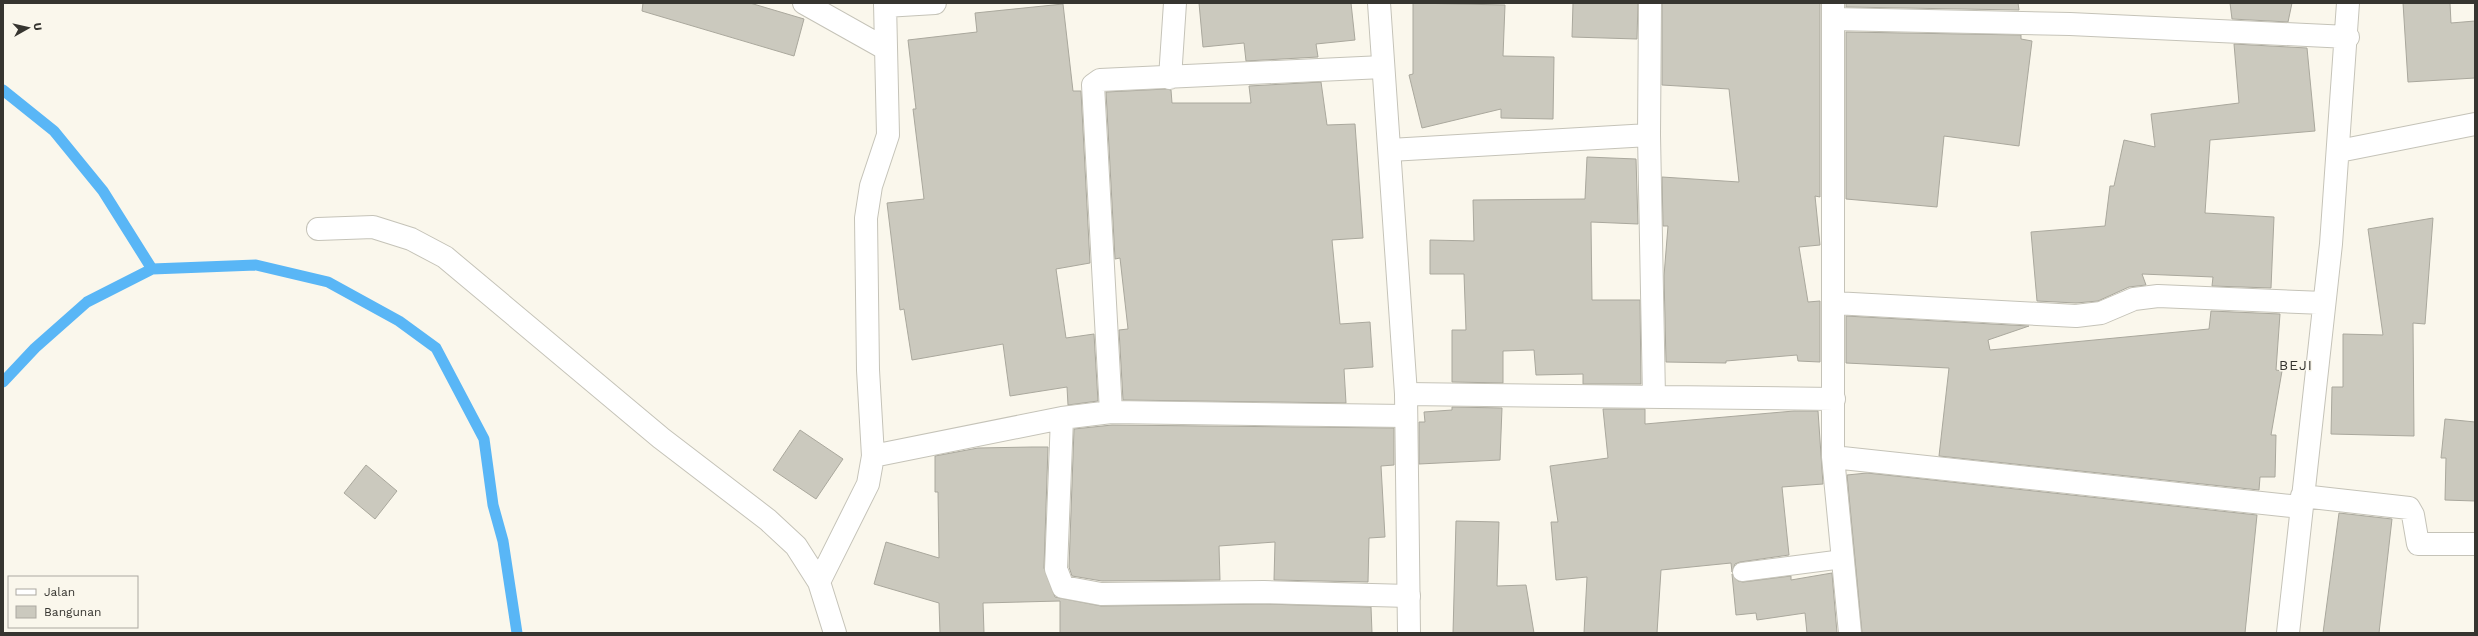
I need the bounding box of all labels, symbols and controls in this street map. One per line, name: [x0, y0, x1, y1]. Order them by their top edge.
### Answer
north arrow: [8, 8, 48, 48]
text: U: [30, 22, 44, 32]
district label: BEJI: [2279, 357, 2313, 373]
legend: [8, 576, 138, 628]
text: Jalan: [44, 585, 75, 599]
text: Bangunan: [44, 605, 102, 619]

